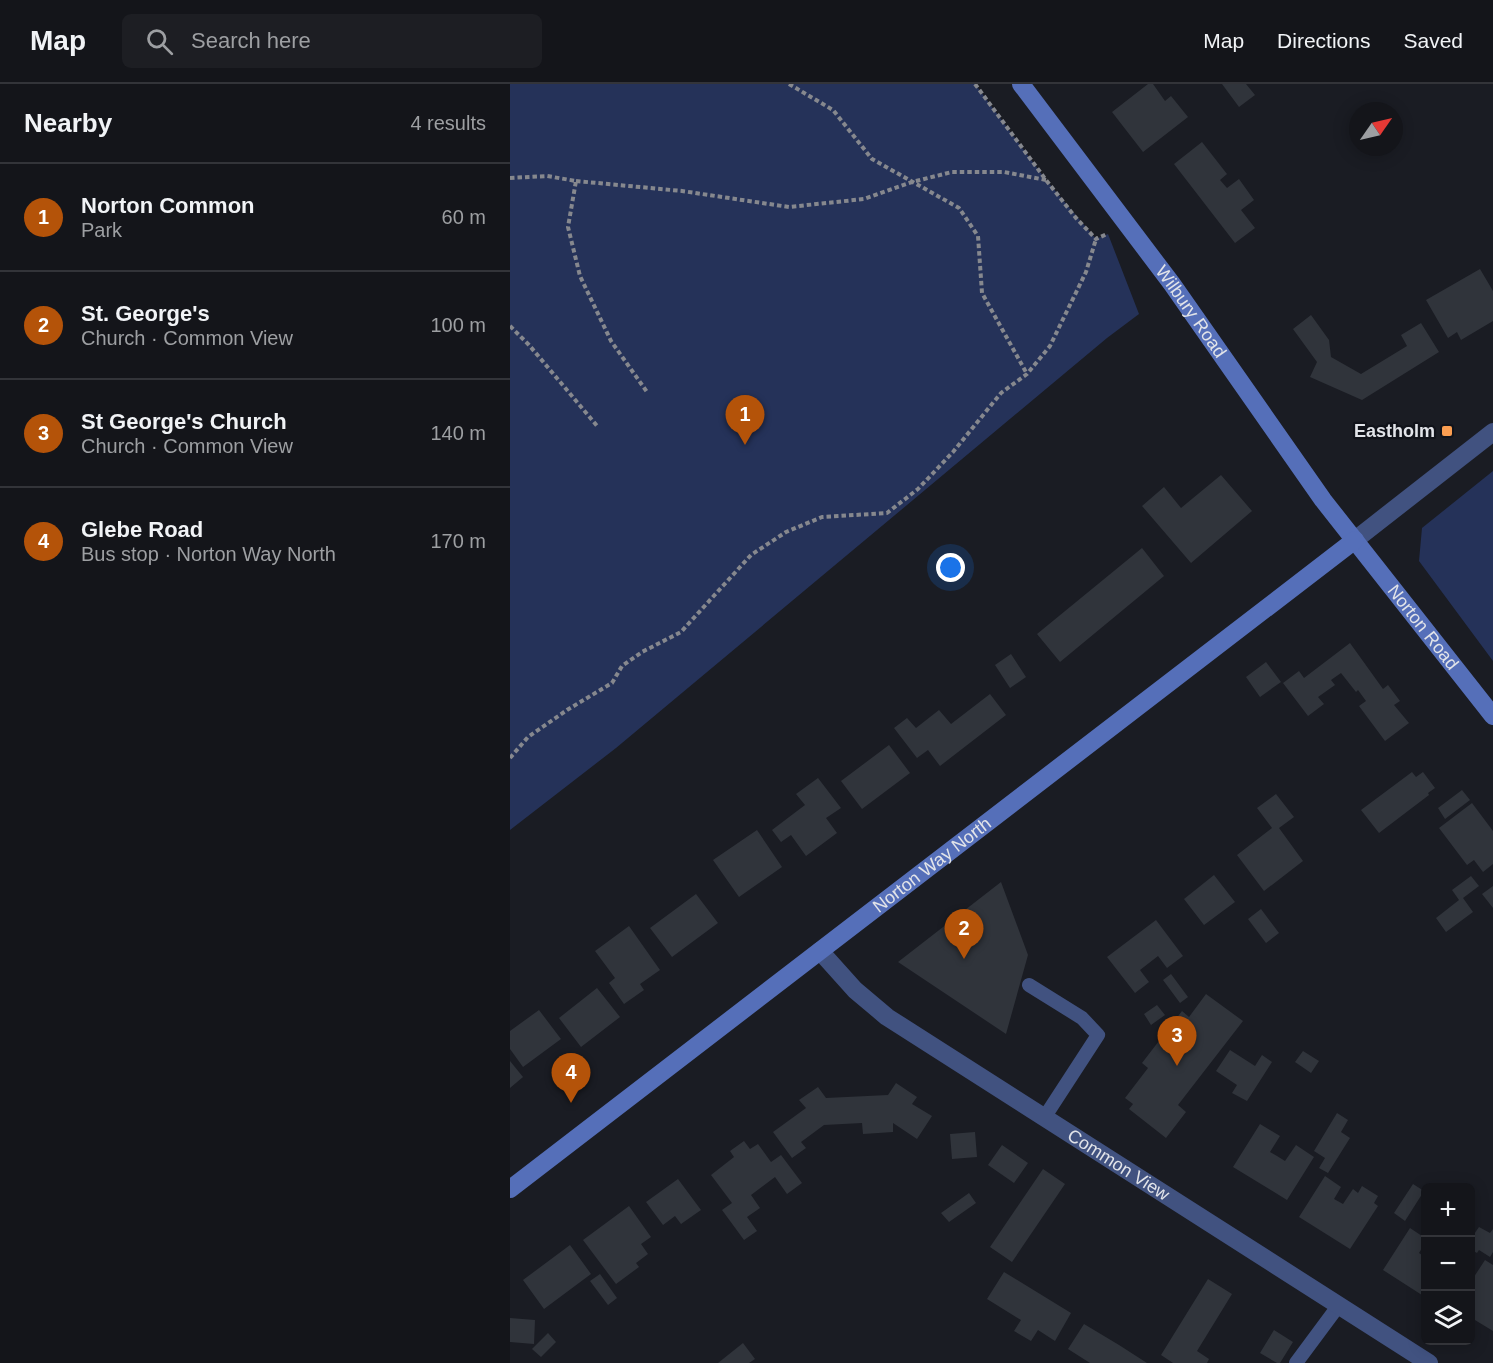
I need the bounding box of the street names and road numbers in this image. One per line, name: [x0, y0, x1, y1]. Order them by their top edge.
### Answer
street label: Wilbury Road: [1152, 261, 1230, 361]
street label: Norton Road: [1384, 581, 1463, 673]
street label: Norton Way North: [869, 813, 995, 917]
street label: Common View: [1064, 1125, 1174, 1205]

